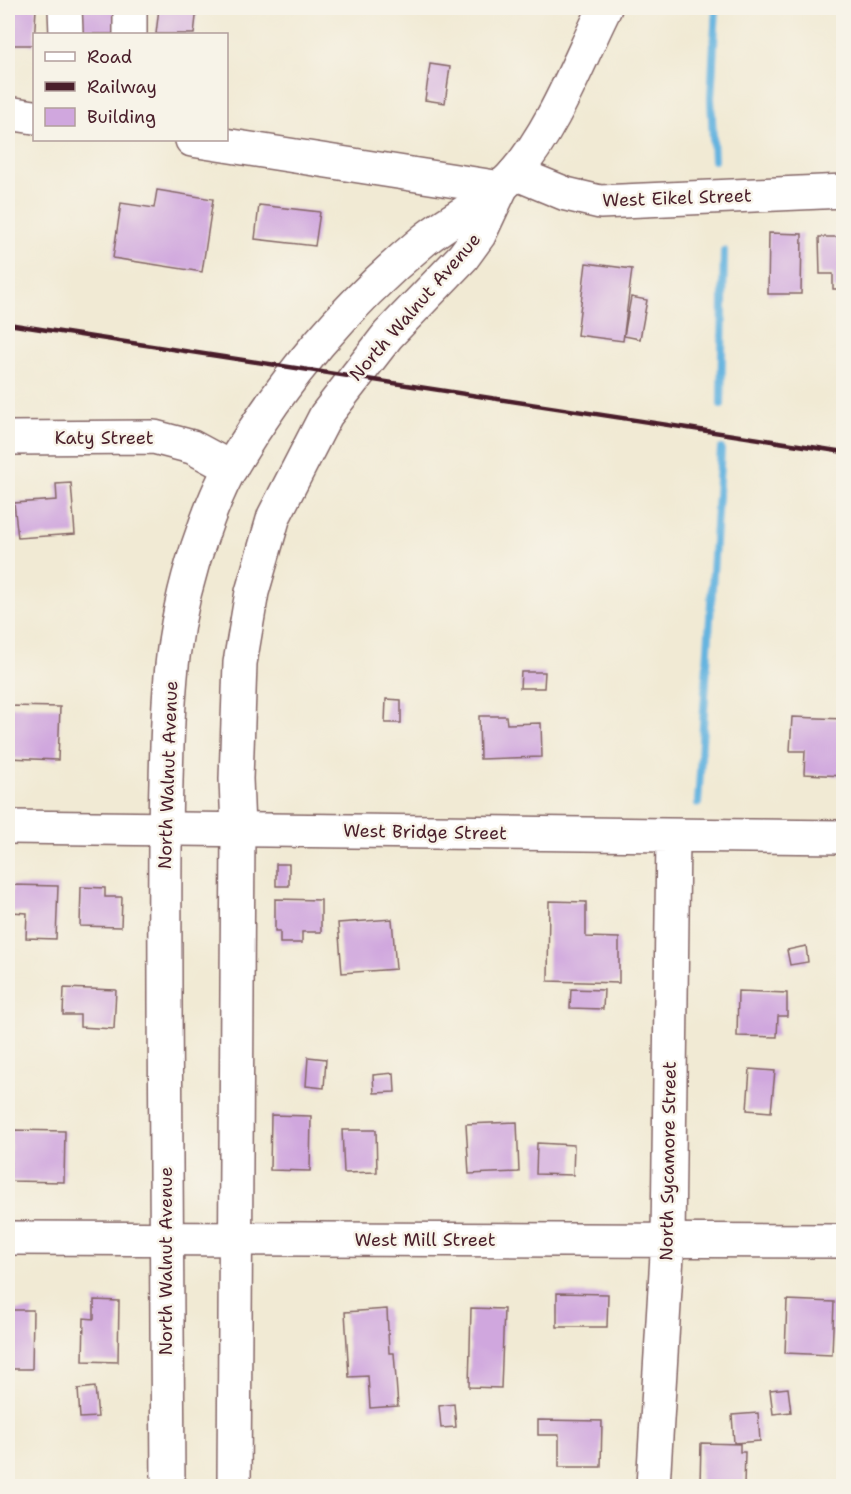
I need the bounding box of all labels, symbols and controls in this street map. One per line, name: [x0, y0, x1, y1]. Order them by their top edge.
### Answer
legend: [33, 33, 228, 141]
text: Road: [87, 45, 132, 69]
text: Railway: [87, 75, 157, 99]
text: Building: [87, 105, 156, 129]
street label: West Eikel Street: [602, 183, 752, 213]
street label: North Walnut Avenue: [344, 228, 486, 386]
street label: Katy Street: [54, 426, 154, 450]
street label: North Walnut Avenue: [153, 680, 183, 870]
street label: West Bridge Street: [343, 819, 507, 845]
street label: North Sycamore Street: [654, 1061, 682, 1261]
street label: North Walnut Avenue: [154, 1167, 178, 1355]
street label: West Mill Street: [354, 1228, 496, 1252]

